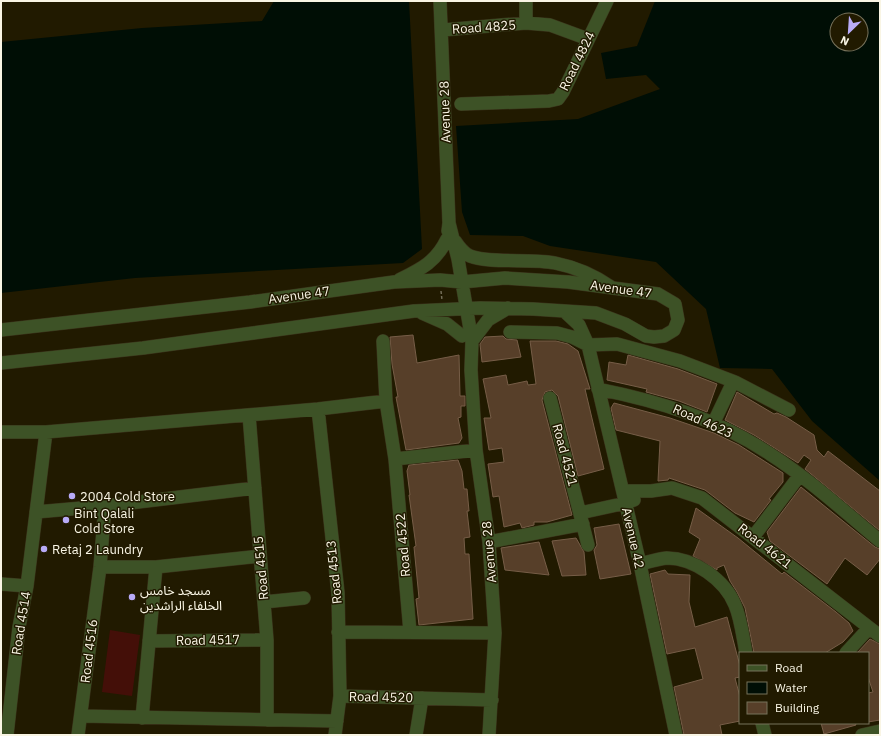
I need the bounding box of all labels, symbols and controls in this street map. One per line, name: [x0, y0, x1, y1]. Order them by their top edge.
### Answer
north arrow: [829, 12, 869, 52]
street label: Road 4825: [451, 16, 517, 38]
street label: Road 4824: [555, 28, 599, 94]
text: N: [838, 33, 851, 49]
street label: Avenue 28: [435, 80, 455, 143]
street label: Avenue 47: [589, 276, 653, 302]
street label: Avenue 47: [267, 282, 331, 308]
street label: Road 4623: [670, 400, 736, 442]
street label: Road 4521: [548, 422, 582, 488]
place label: 2004 Cold Store: [80, 488, 175, 505]
marker: 2004 Cold Store: [67, 491, 77, 501]
place label: Bint Qalali Cold Store: [74, 505, 135, 537]
street label: Avenue 42: [618, 506, 648, 570]
street label: Road 4522: [392, 512, 414, 578]
marker: Bint Qalali Cold Store: [61, 515, 71, 525]
street label: Avenue 28: [478, 520, 500, 584]
street label: Road 4621: [734, 520, 796, 573]
street label: Road 4515: [250, 535, 272, 601]
street label: Road 4513: [322, 539, 346, 605]
place label: Retaj 2 Laundry: [52, 541, 144, 558]
marker: Retaj 2 Laundry: [39, 544, 49, 554]
place label: مسجد خامس الخلفاء الراشدين: [140, 582, 222, 614]
street label: Road 4514: [8, 590, 34, 656]
marker: مسجد خامس الخلفاء الراشدين: [127, 592, 137, 602]
street label: Road 4516: [77, 618, 101, 684]
street label: Road 4517: [176, 631, 240, 649]
legend: [739, 652, 869, 724]
text: Road: [775, 660, 803, 675]
text: Water: [775, 680, 808, 695]
street label: Road 4520: [349, 688, 413, 706]
text: Building: [775, 700, 820, 715]

